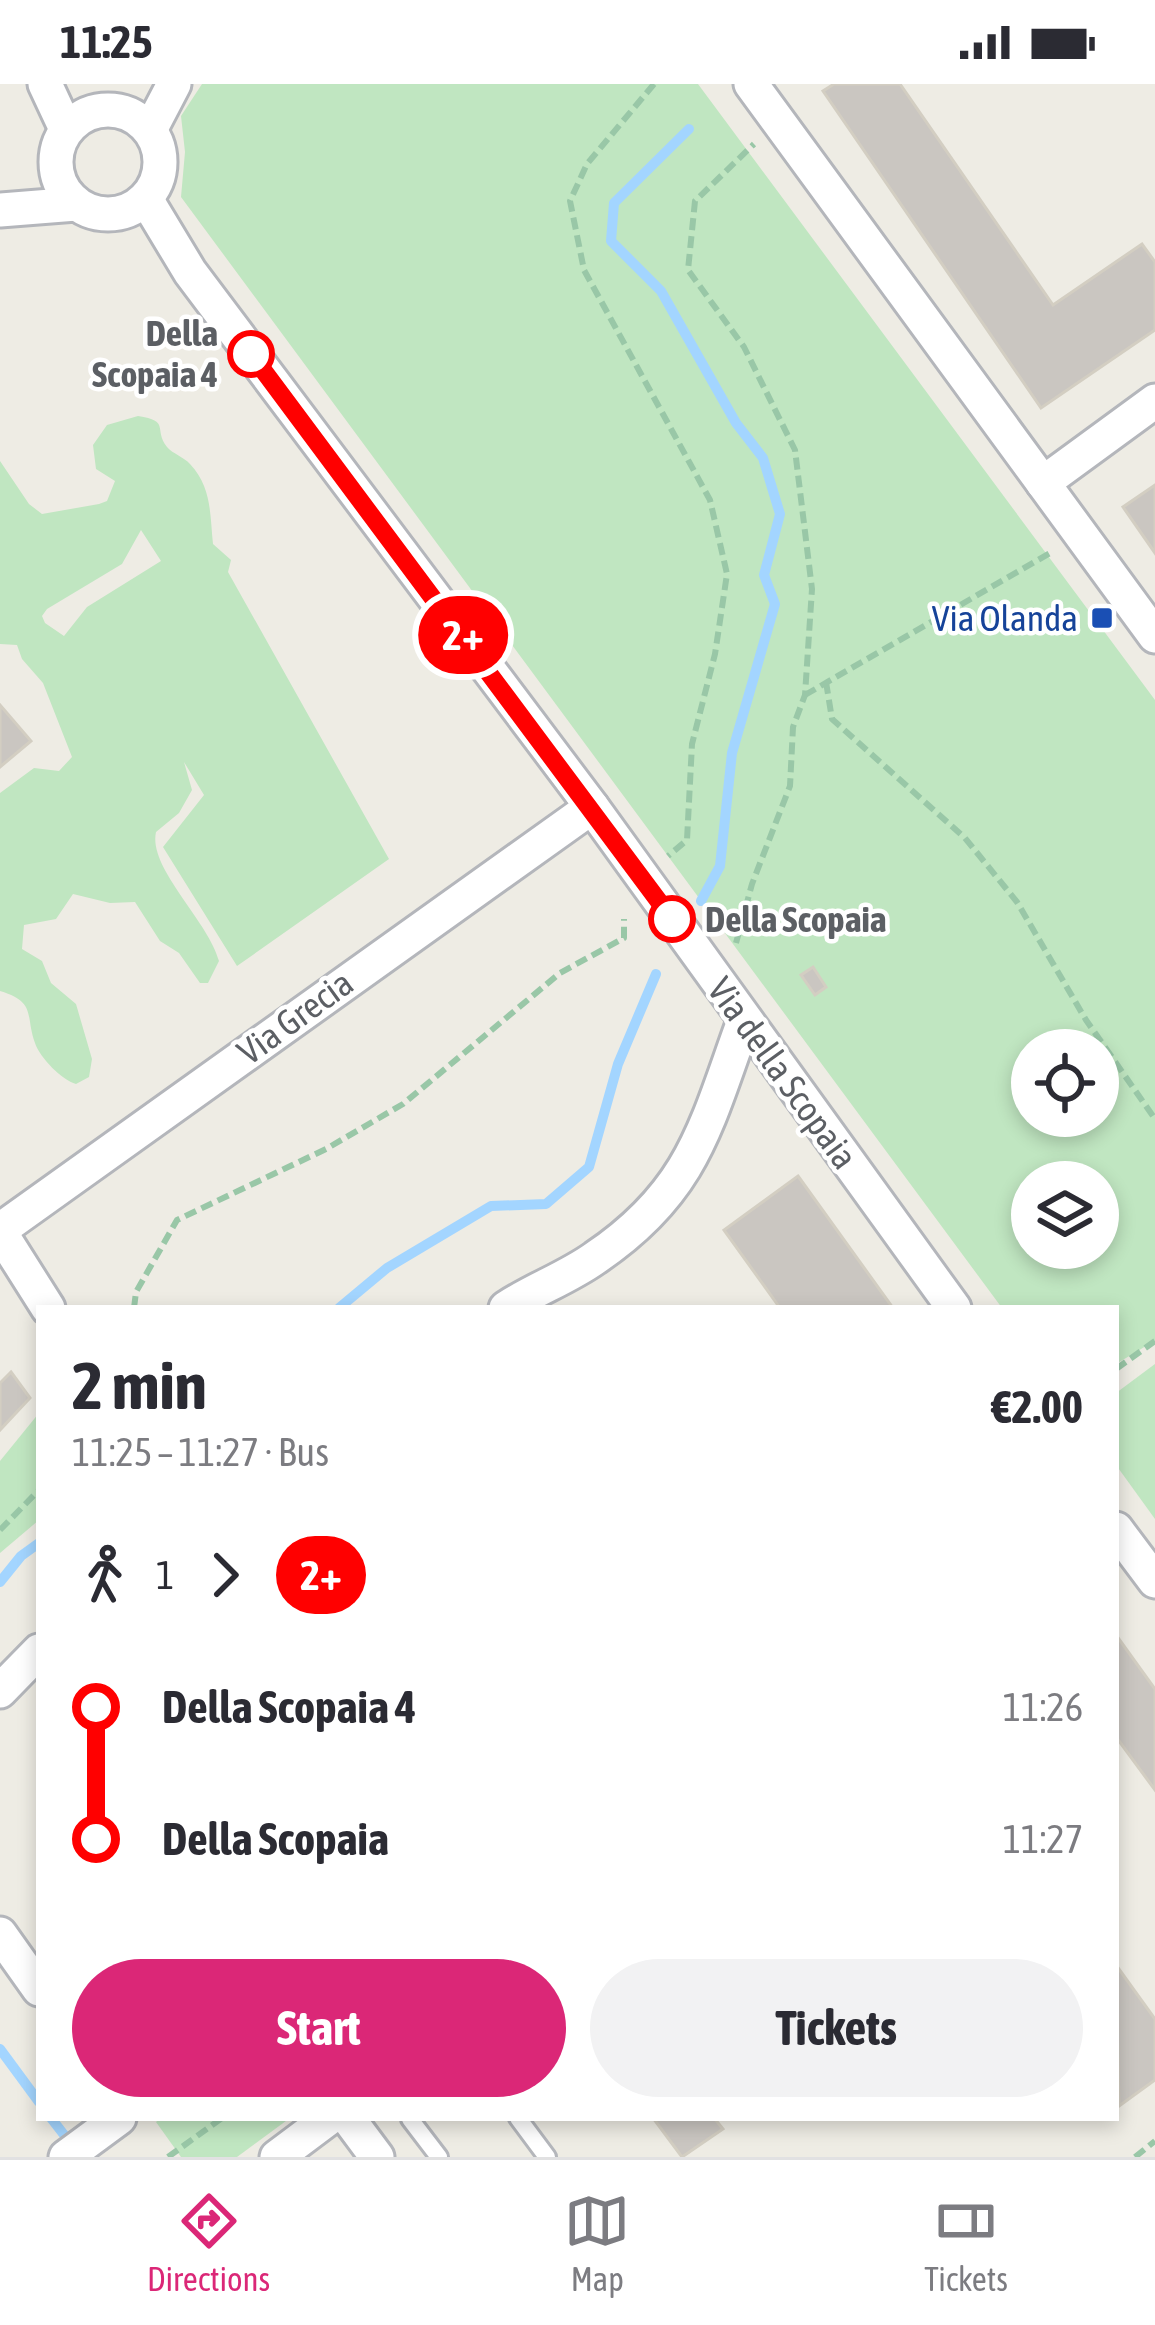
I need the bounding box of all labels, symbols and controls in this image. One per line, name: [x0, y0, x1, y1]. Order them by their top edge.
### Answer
text: 11:25: [60, 16, 153, 68]
place label: Della Scopaia 4: [92, 312, 218, 395]
marker: Della Scopaia 4: [229, 332, 273, 376]
line badge: 2+: [409, 596, 517, 674]
place label: Via Olanda: [932, 597, 1078, 639]
marker: Via Olanda: [1089, 605, 1115, 631]
text: 2+: [442, 611, 484, 659]
marker: Della Scopaia: [650, 897, 694, 941]
place label: Della Scopaia: [705, 898, 886, 940]
street label: Via Grecia: [229, 961, 361, 1073]
street label: Via della Scopaia: [700, 969, 866, 1177]
map controls: [1011, 1029, 1119, 1269]
button: locate: [1011, 1029, 1119, 1137]
button: layers: [1011, 1161, 1119, 1269]
text: 2 min: [72, 1347, 207, 1423]
text: €2.00: [991, 1381, 1083, 1433]
text: 11:25 – 11:27 · Bus: [72, 1430, 329, 1474]
icon: walk: [72, 1542, 138, 1608]
icon: forward: [192, 1542, 258, 1608]
text: 2+: [300, 1551, 342, 1599]
text: 1: [156, 1553, 174, 1597]
text: Della Scopaia 4: [162, 1681, 416, 1733]
text: 11:26: [1003, 1685, 1083, 1729]
text: Della Scopaia: [162, 1813, 389, 1865]
text: 11:27: [1003, 1817, 1083, 1861]
button: Start: [72, 1959, 566, 2097]
button: Tickets: [590, 1959, 1083, 2097]
tab: Directions: [147, 2188, 270, 2298]
tab: Map: [564, 2188, 630, 2298]
tab: Tickets: [924, 2188, 1008, 2298]

